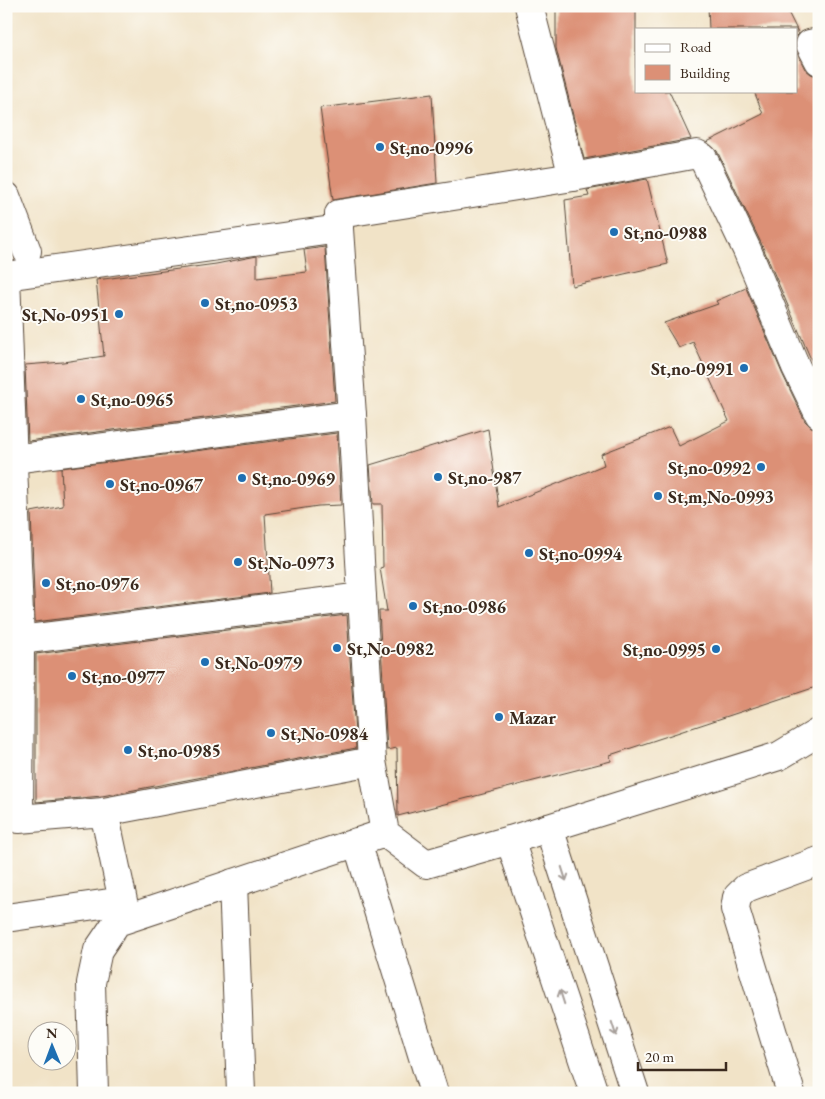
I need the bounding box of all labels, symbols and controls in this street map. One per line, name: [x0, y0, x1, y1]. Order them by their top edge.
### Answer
legend: [635, 28, 798, 92]
text: Road: [680, 37, 712, 56]
text: Building: [680, 63, 730, 82]
place label: St,no-0996: [390, 136, 474, 159]
marker: St,no-0996: [374, 141, 386, 153]
place label: St,no-0988: [624, 221, 707, 244]
marker: St,no-0988: [608, 226, 620, 238]
place label: St,no-0953: [215, 292, 298, 315]
marker: St,no-0953: [199, 297, 211, 309]
place label: St,No-0951: [22, 303, 109, 326]
marker: St,No-0951: [113, 308, 125, 320]
place label: St,no-0991: [651, 357, 734, 380]
marker: St,no-0991: [738, 362, 750, 374]
place label: St,no-0965: [91, 388, 174, 411]
marker: St,no-0965: [75, 393, 87, 405]
place label: St,no-0992: [668, 456, 751, 479]
marker: St,no-0992: [755, 461, 767, 473]
place label: St,no-987: [448, 466, 522, 489]
place label: St,no-0969: [252, 467, 336, 490]
marker: St,no-987: [432, 471, 444, 483]
marker: St,no-0969: [236, 472, 248, 484]
place label: St,no-0967: [120, 473, 204, 496]
marker: St,no-0967: [104, 478, 116, 490]
place label: St,m,No-0993: [668, 485, 774, 508]
marker: St,m,No-0993: [652, 490, 664, 502]
place label: St,no-0994: [539, 542, 623, 565]
marker: St,no-0994: [523, 547, 535, 559]
place label: St,No-0973: [248, 551, 335, 574]
marker: St,No-0973: [232, 556, 244, 568]
place label: St,no-0976: [56, 572, 140, 595]
marker: St,no-0976: [40, 577, 52, 589]
place label: St,no-0986: [423, 595, 507, 618]
marker: St,no-0986: [407, 600, 419, 612]
place label: St,No-0982: [347, 637, 435, 660]
place label: St,no-0995: [623, 638, 706, 661]
marker: St,No-0982: [331, 642, 343, 654]
marker: St,no-0995: [710, 643, 722, 655]
place label: St,No-0979: [215, 651, 303, 674]
marker: St,No-0979: [199, 656, 211, 668]
place label: St,no-0977: [82, 665, 166, 688]
marker: St,no-0977: [66, 670, 78, 682]
place label: Mazar: [509, 706, 556, 729]
marker: Mazar: [493, 711, 505, 723]
place label: St,No-0984: [281, 722, 369, 745]
marker: St,No-0984: [265, 727, 277, 739]
place label: St,no-0985: [138, 739, 221, 762]
marker: St,no-0985: [122, 744, 134, 756]
one-way arrow: [560, 866, 569, 881]
one-way arrow: [557, 989, 566, 1005]
one-way arrow: [610, 1020, 620, 1036]
north arrow: [28, 1022, 78, 1072]
text: N: [46, 1024, 58, 1042]
scale bar: [638, 1039, 725, 1071]
text: 20 m: [645, 1047, 674, 1066]

